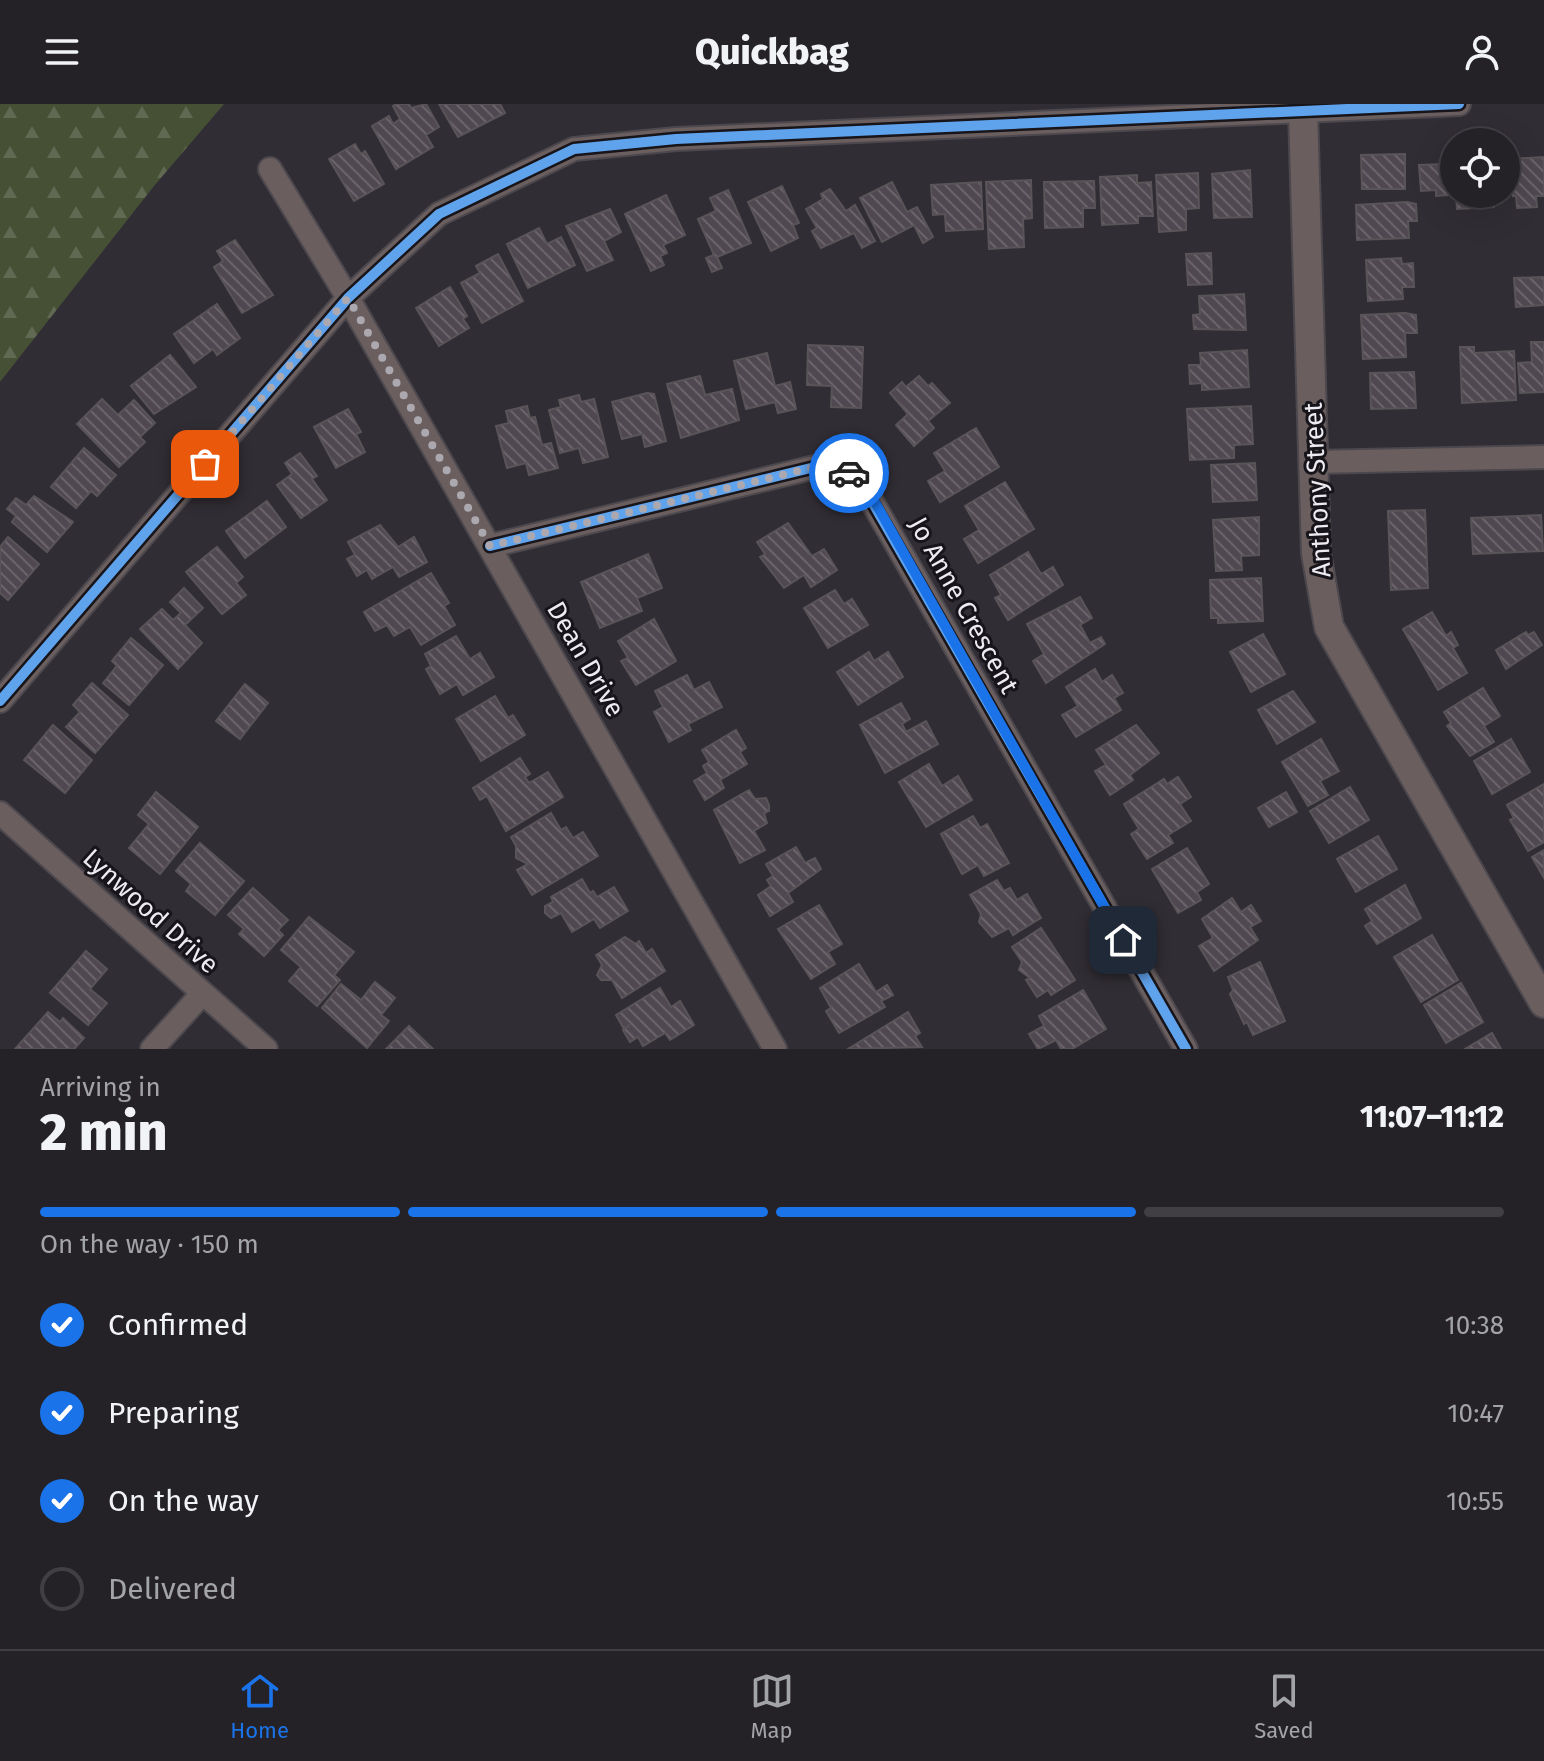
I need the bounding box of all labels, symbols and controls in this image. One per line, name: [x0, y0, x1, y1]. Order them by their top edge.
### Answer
icon: menu: [40, 30, 84, 74]
text: Quickbag: [695, 30, 849, 74]
icon: person: [1460, 30, 1504, 74]
map controls: [1440, 128, 1520, 208]
button: locate: [1440, 128, 1520, 208]
street label: Anthony Street: [1297, 401, 1338, 578]
pin: [171, 430, 239, 498]
courier: [809, 433, 889, 513]
icon: bag: [183, 442, 227, 486]
icon: car: [827, 451, 871, 495]
street label: Jo Anne Crescent: [902, 512, 1025, 699]
street label: Dean Drive: [540, 596, 631, 722]
street label: Lynwood Drive: [77, 842, 225, 980]
pin: [1089, 906, 1157, 974]
icon: home: [1101, 918, 1145, 962]
text: Arriving in: [40, 1072, 161, 1103]
text: 11:07–11:12: [1360, 1099, 1504, 1135]
text: 2 min: [40, 1101, 167, 1164]
text: On the way · 150 m: [40, 1229, 259, 1260]
icon: check: [40, 1303, 84, 1347]
text: Confirmed: [108, 1307, 248, 1343]
text: 10:38: [1444, 1310, 1504, 1341]
icon: check: [40, 1391, 84, 1435]
text: Preparing: [108, 1395, 239, 1431]
text: 10:47: [1447, 1398, 1504, 1429]
icon: check: [40, 1479, 84, 1523]
text: On the way: [108, 1483, 259, 1519]
text: 10:55: [1446, 1486, 1504, 1517]
text: Delivered: [108, 1571, 237, 1607]
tab: Home: [230, 1669, 289, 1744]
tab: Map: [750, 1669, 794, 1744]
tab: Saved: [1254, 1669, 1314, 1744]

